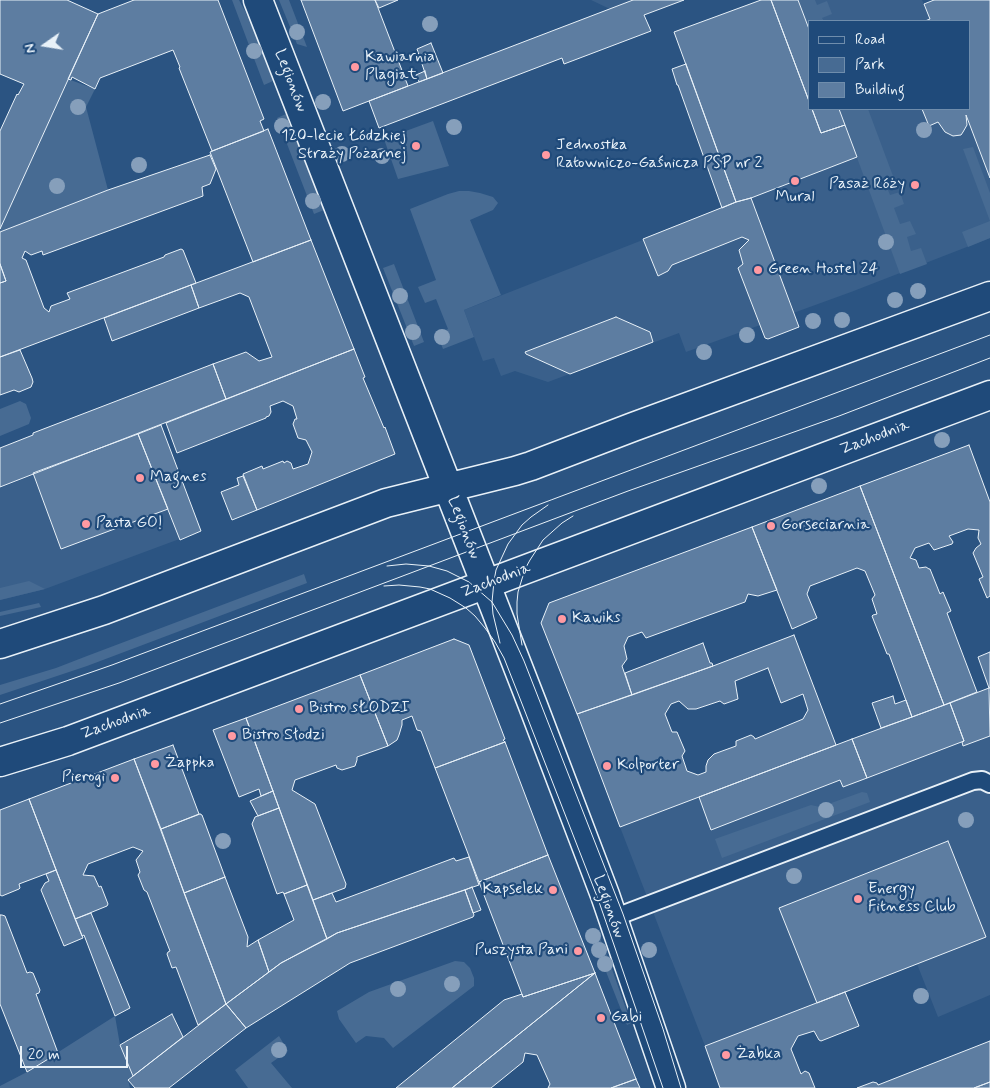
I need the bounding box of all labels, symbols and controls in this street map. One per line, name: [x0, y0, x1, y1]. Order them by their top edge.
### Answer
north arrow: [20, 20, 70, 70]
legend: [808, 20, 970, 110]
text: Road: [855, 30, 885, 50]
text: N: [21, 42, 40, 55]
street label: Legionów: [269, 47, 311, 115]
place label: Kawiarnia Plagiat: [365, 48, 435, 86]
text: Park: [855, 55, 885, 75]
marker: Kawiarnia Plagiat: [349, 61, 361, 73]
text: Building: [855, 80, 905, 100]
place label: 120-lecie Łódzkiej Straży Pożarnej: [281, 127, 406, 165]
place label: Jednostka Ratowniczo-Gaśnicza PSP nr 2: [556, 136, 762, 174]
marker: 120-lecie Łódzkiej Straży Pożarnej: [410, 140, 422, 152]
marker: Jednostka Ratowniczo-Gaśnicza PSP nr 2: [540, 149, 552, 161]
marker: Mural: [789, 175, 801, 187]
place label: Pasaż Róży: [829, 175, 905, 195]
marker: Pasaż Róży: [909, 179, 921, 191]
place label: Mural: [776, 188, 814, 208]
place label: Green Hostel 24: [768, 260, 878, 280]
marker: Green Hostel 24: [752, 264, 764, 276]
street label: Zachodnia: [838, 416, 912, 460]
place label: Magnes: [150, 468, 207, 488]
marker: Magnes: [134, 472, 146, 484]
street label: Legionów: [442, 494, 484, 562]
place label: Pasta GO!: [96, 514, 162, 534]
place label: Gorseciarnia: [781, 516, 870, 536]
marker: Pasta GO!: [80, 518, 92, 530]
marker: Gorseciarnia: [765, 520, 777, 532]
street label: Zachodnia: [459, 559, 533, 603]
place label: Kawiks: [572, 609, 621, 629]
marker: Kawiks: [556, 613, 568, 625]
place label: Bistro sŁODZI: [309, 699, 409, 719]
street label: Zachodnia: [79, 702, 153, 744]
marker: Bistro sŁODZI: [293, 703, 305, 715]
place label: Bistro Słodzi: [242, 726, 325, 746]
marker: Bistro Słodzi: [226, 730, 238, 742]
place label: Żappka: [165, 754, 215, 774]
place label: Kolporter: [617, 756, 679, 776]
marker: Żappka: [149, 758, 161, 770]
marker: Kolporter: [601, 760, 613, 772]
place label: Pierogi: [62, 768, 105, 788]
marker: Pierogi: [109, 772, 121, 784]
street label: Legionów: [588, 873, 628, 941]
place label: Kapselek: [482, 880, 543, 900]
place label: Energy Fitness Club: [868, 880, 956, 918]
marker: Kapselek: [547, 884, 559, 896]
marker: Energy Fitness Club: [852, 893, 864, 905]
place label: Puszysta Pani: [475, 941, 568, 961]
marker: Puszysta Pani: [572, 945, 584, 957]
place label: Gabi: [611, 1008, 642, 1028]
marker: Gabi: [595, 1012, 607, 1024]
scale bar: [22, 1036, 130, 1068]
text: 20 m: [28, 1045, 60, 1065]
place label: Żabka: [736, 1045, 781, 1065]
marker: Żabka: [720, 1049, 732, 1061]

